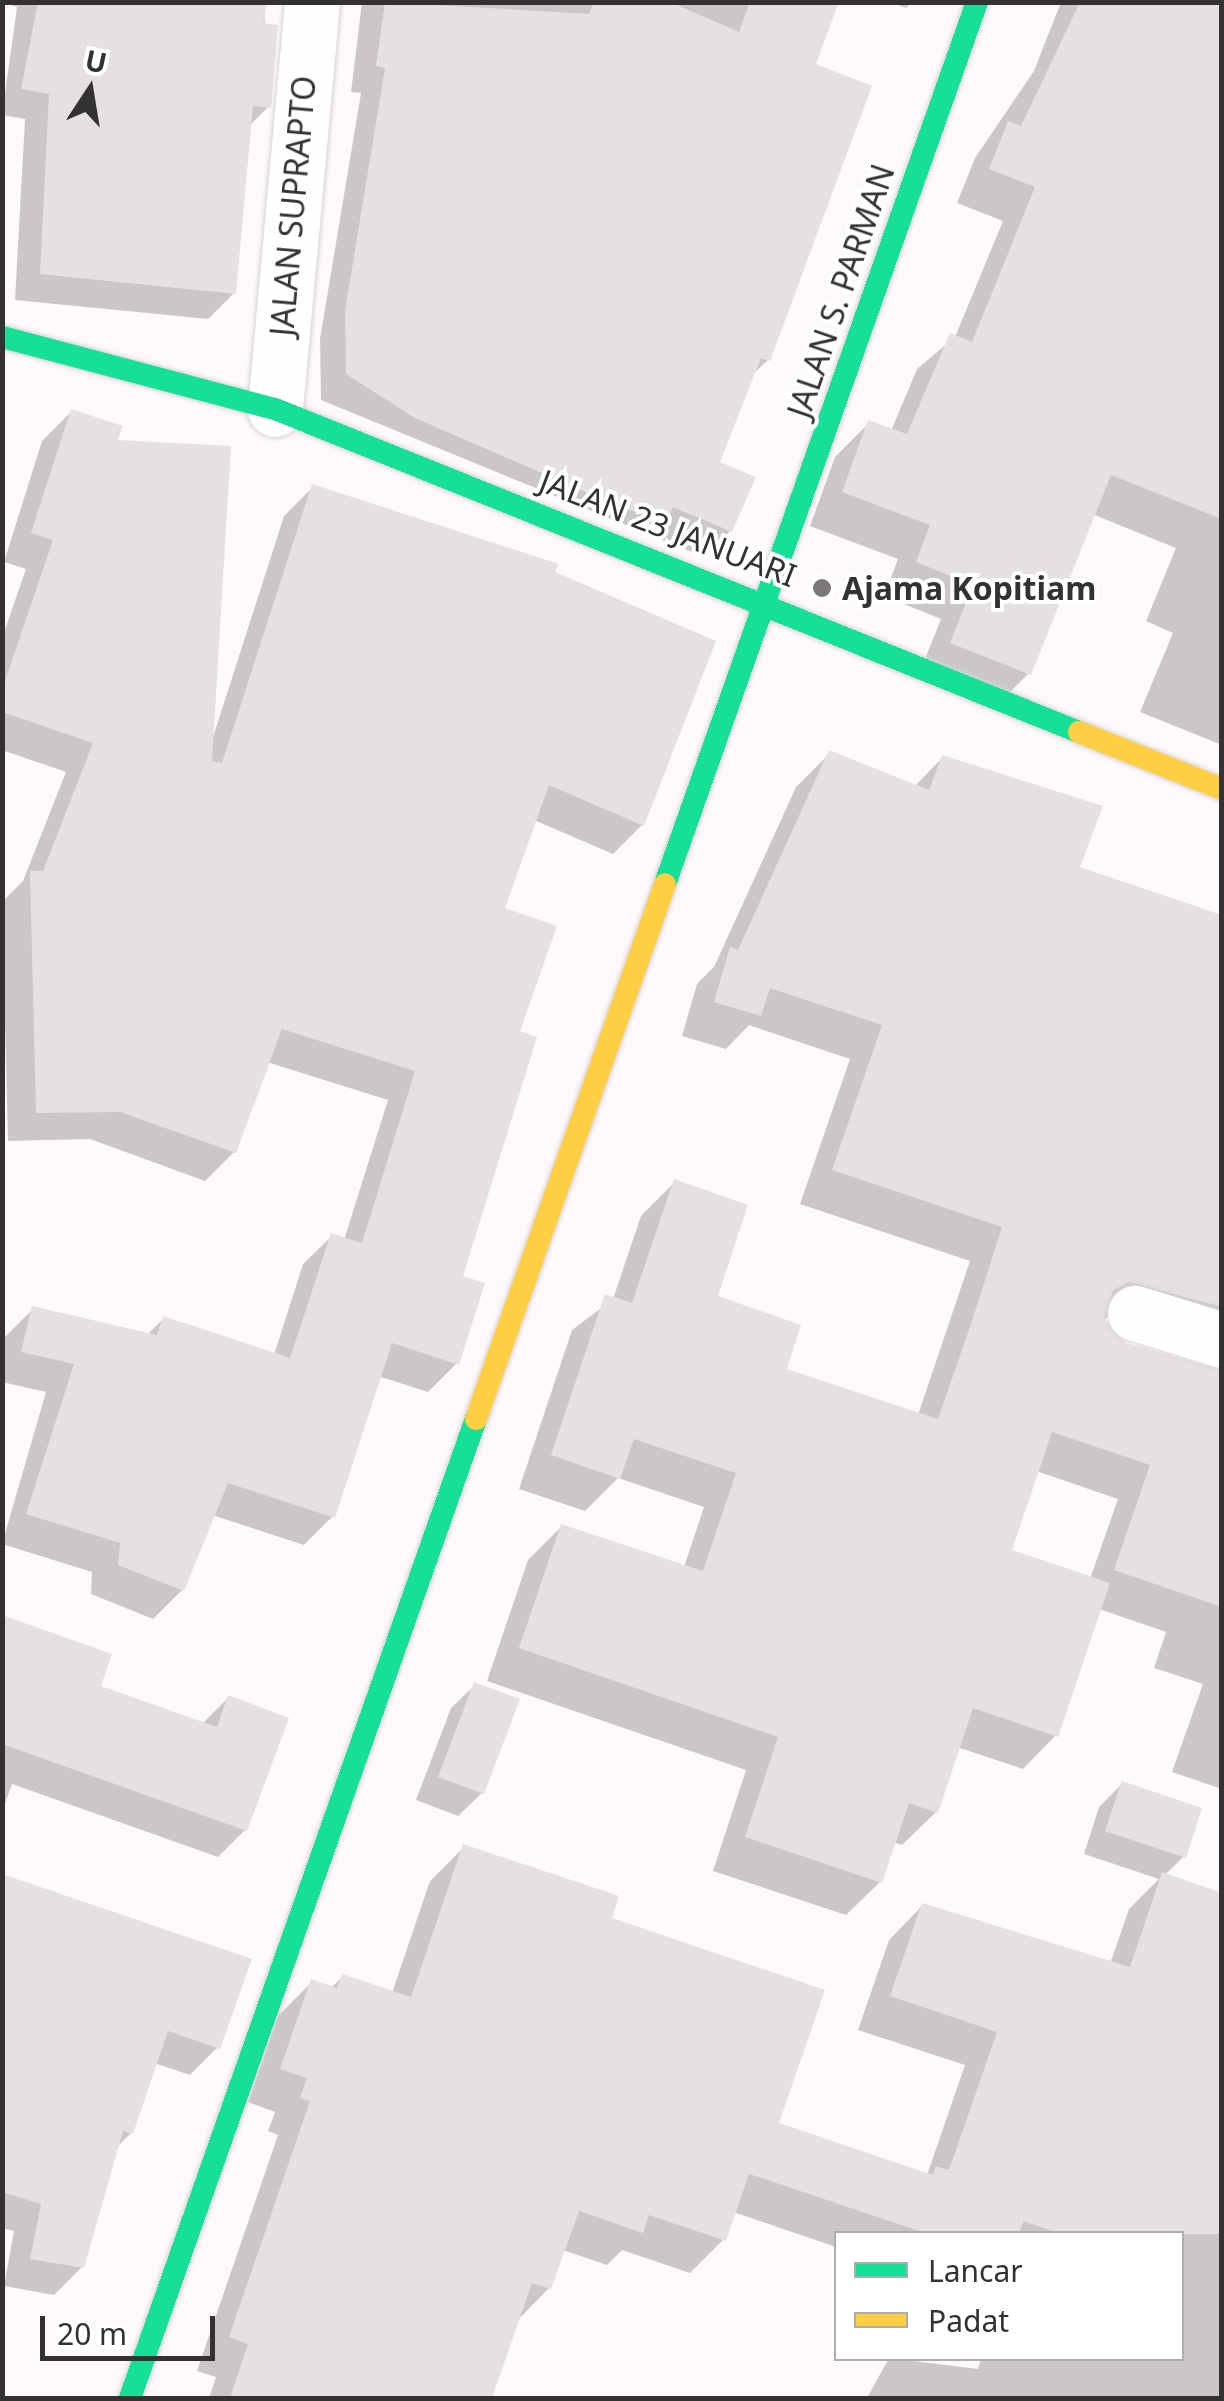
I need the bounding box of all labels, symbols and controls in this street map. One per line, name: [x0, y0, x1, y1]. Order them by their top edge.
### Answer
north arrow: [40, 40, 140, 140]
text: U: [82, 40, 111, 81]
street label: JALAN SUPRAPTO: [262, 74, 324, 338]
street label: JALAN S. PARMAN: [780, 159, 902, 423]
street label: JALAN 23 JANUARI: [534, 461, 802, 595]
place label: Ajama Kopitiam: [842, 569, 1096, 607]
marker: Ajama Kopitiam: [811, 577, 833, 599]
legend: [834, 2231, 1184, 2361]
text: Lancar: [928, 2250, 1023, 2291]
scale bar: [45, 2296, 220, 2358]
text: Padat: [928, 2300, 1009, 2341]
text: 20 m: [57, 2313, 127, 2354]

